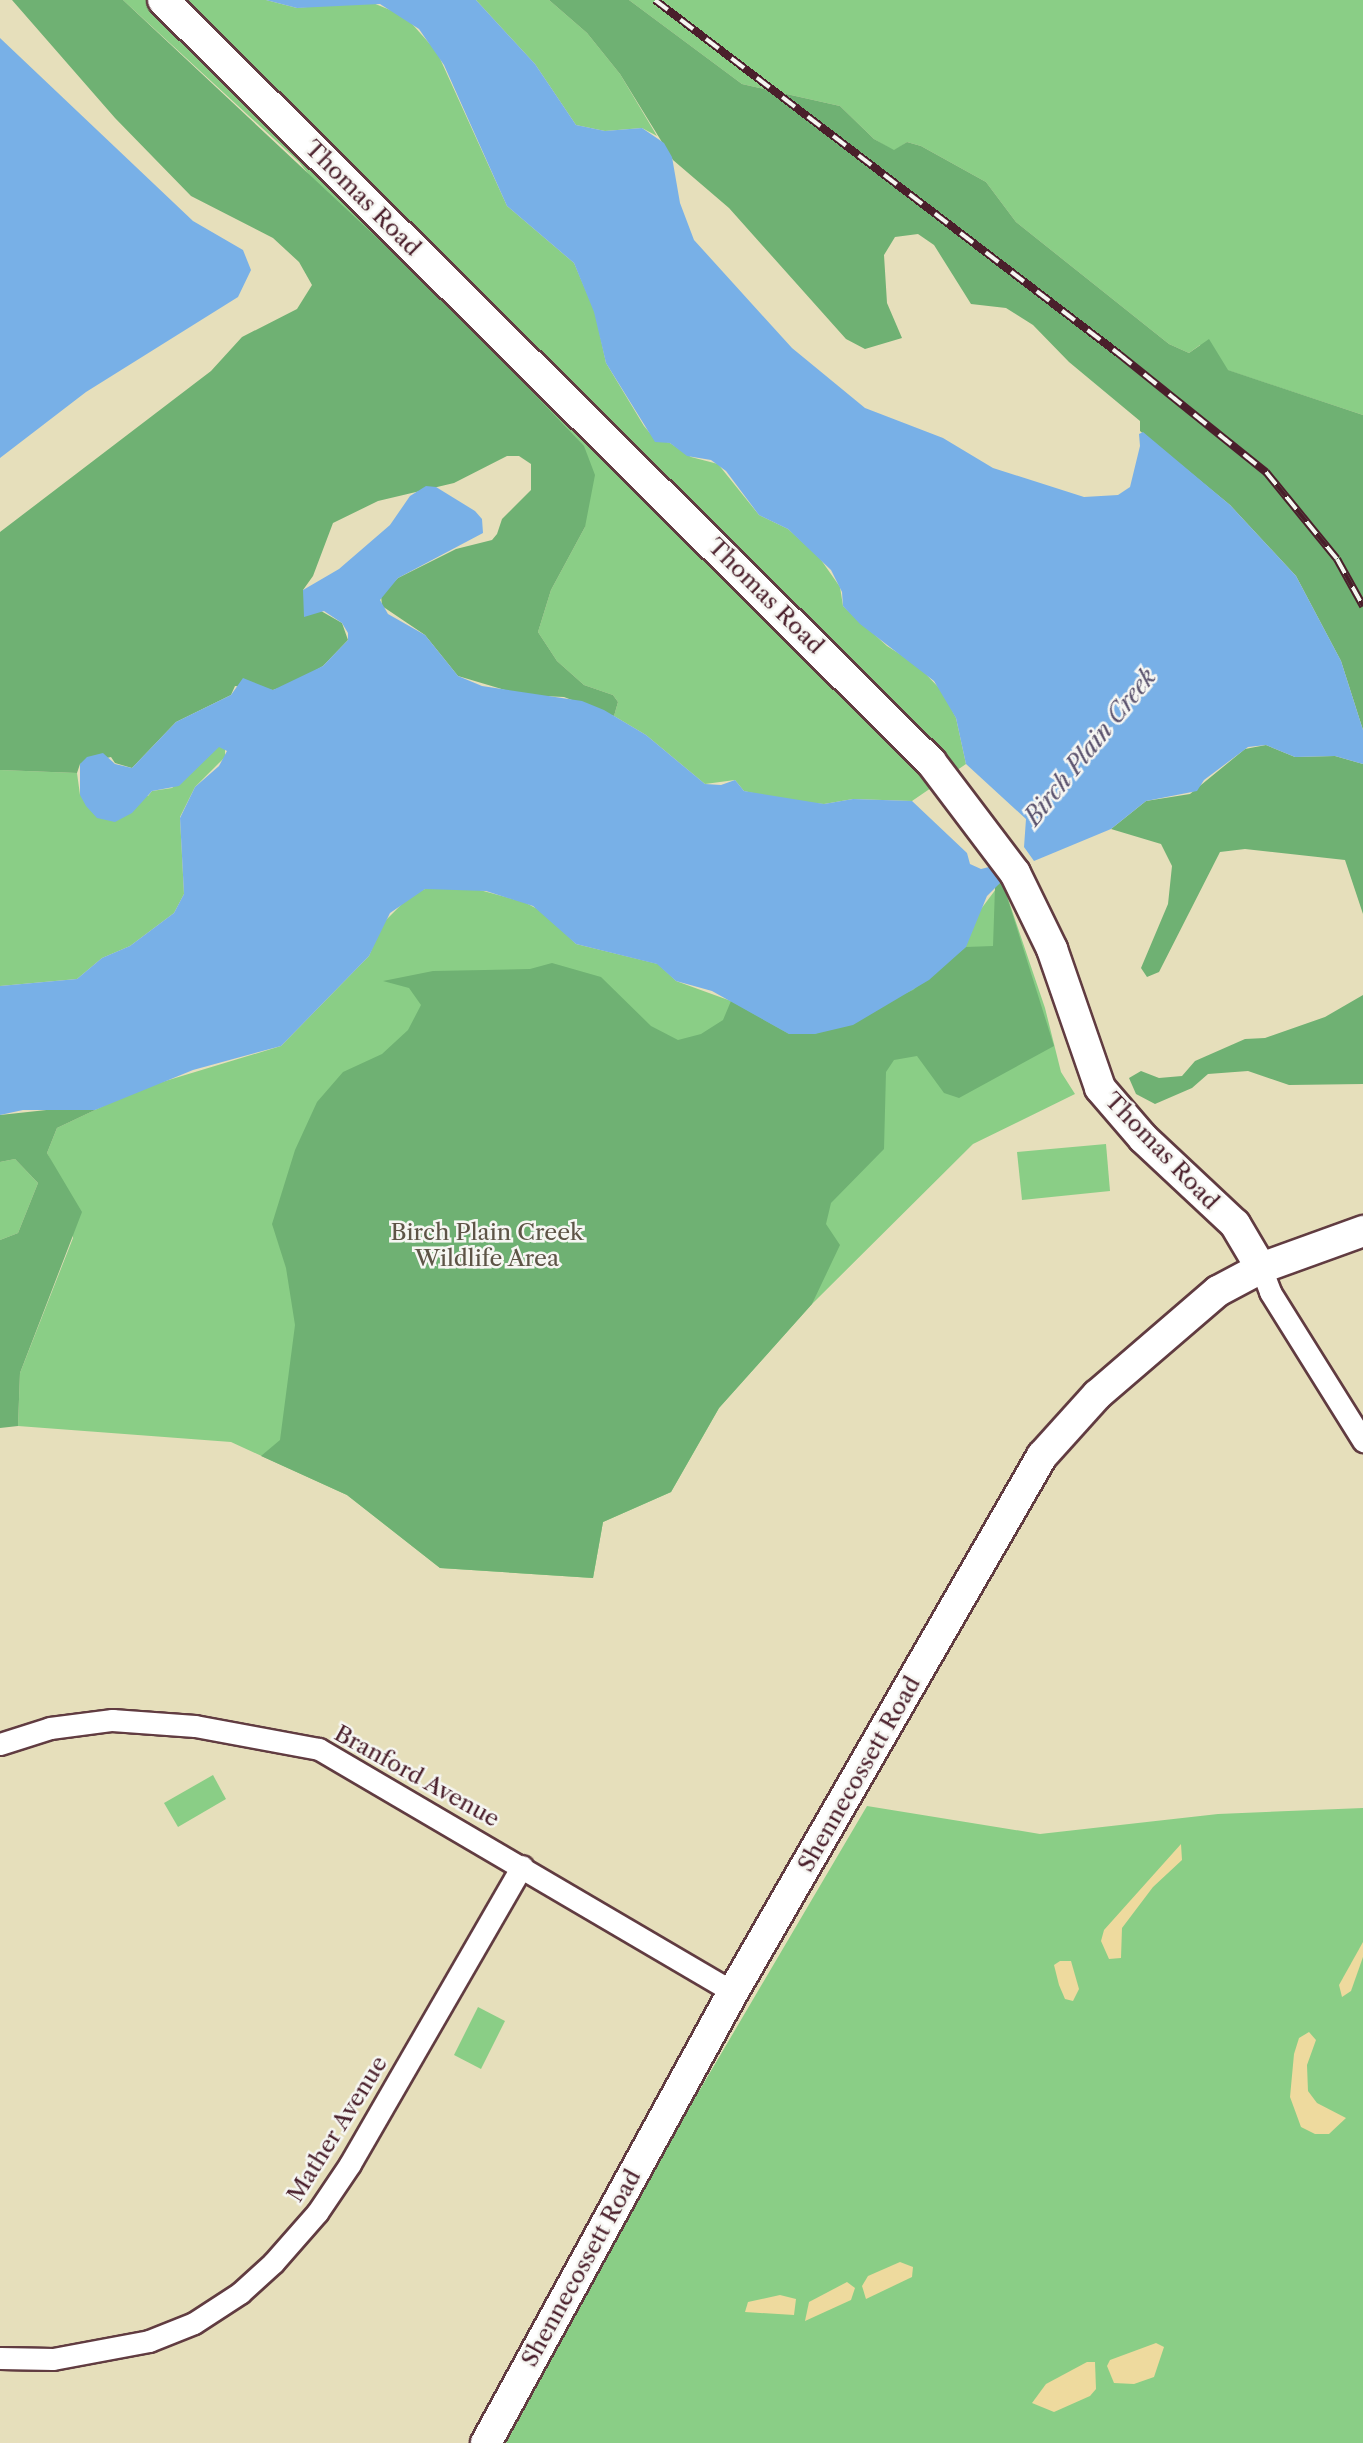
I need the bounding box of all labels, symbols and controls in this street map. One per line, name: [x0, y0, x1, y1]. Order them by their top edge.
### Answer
street label: Thomas Road: [299, 134, 427, 262]
street label: Thomas Road: [702, 532, 830, 660]
water label: Birch Plain Creek: [1018, 663, 1162, 831]
street label: Thomas Road: [1099, 1087, 1225, 1215]
park label: Birch Plain Creek Wildlife Area: [391, 1218, 583, 1272]
street label: Shennecossett Road: [792, 1671, 926, 1877]
street label: Branford Avenue: [329, 1719, 505, 1833]
street label: Mather Avenue: [281, 2050, 393, 2208]
street label: Shennecossett Road: [515, 2165, 647, 2371]

